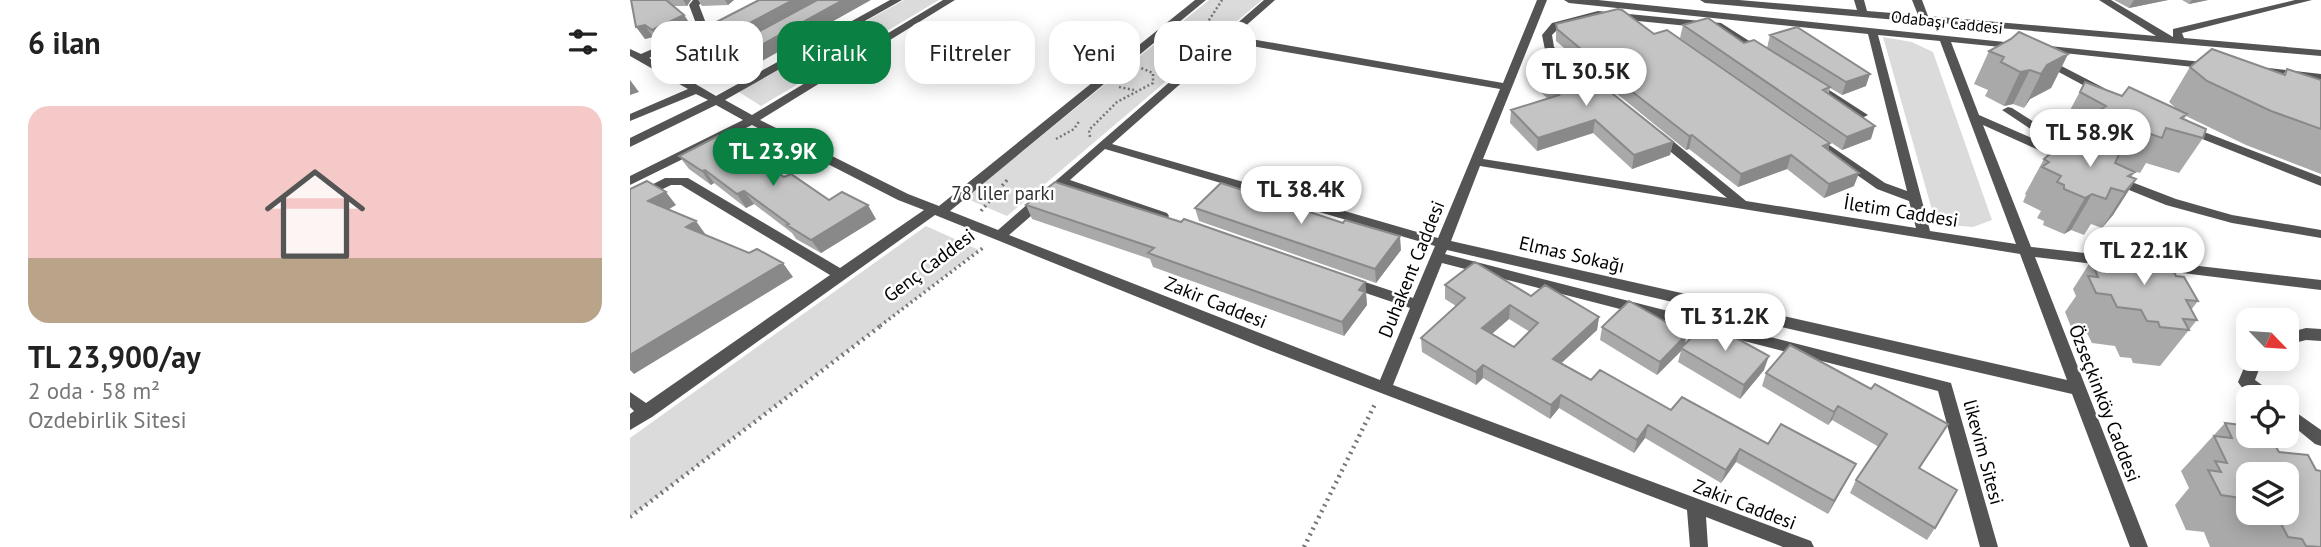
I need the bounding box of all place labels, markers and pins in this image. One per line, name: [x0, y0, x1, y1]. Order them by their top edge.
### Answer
pin: TL 30.5K: [1514, 48, 1658, 108]
pin: TL 58.9K: [2018, 110, 2162, 169]
pin: TL 23.9K: [701, 128, 845, 188]
pin: TL 38.4K: [1229, 166, 1373, 226]
pin: TL 22.1K: [2072, 228, 2216, 287]
pin: TL 31.2K: [1653, 294, 1797, 353]

